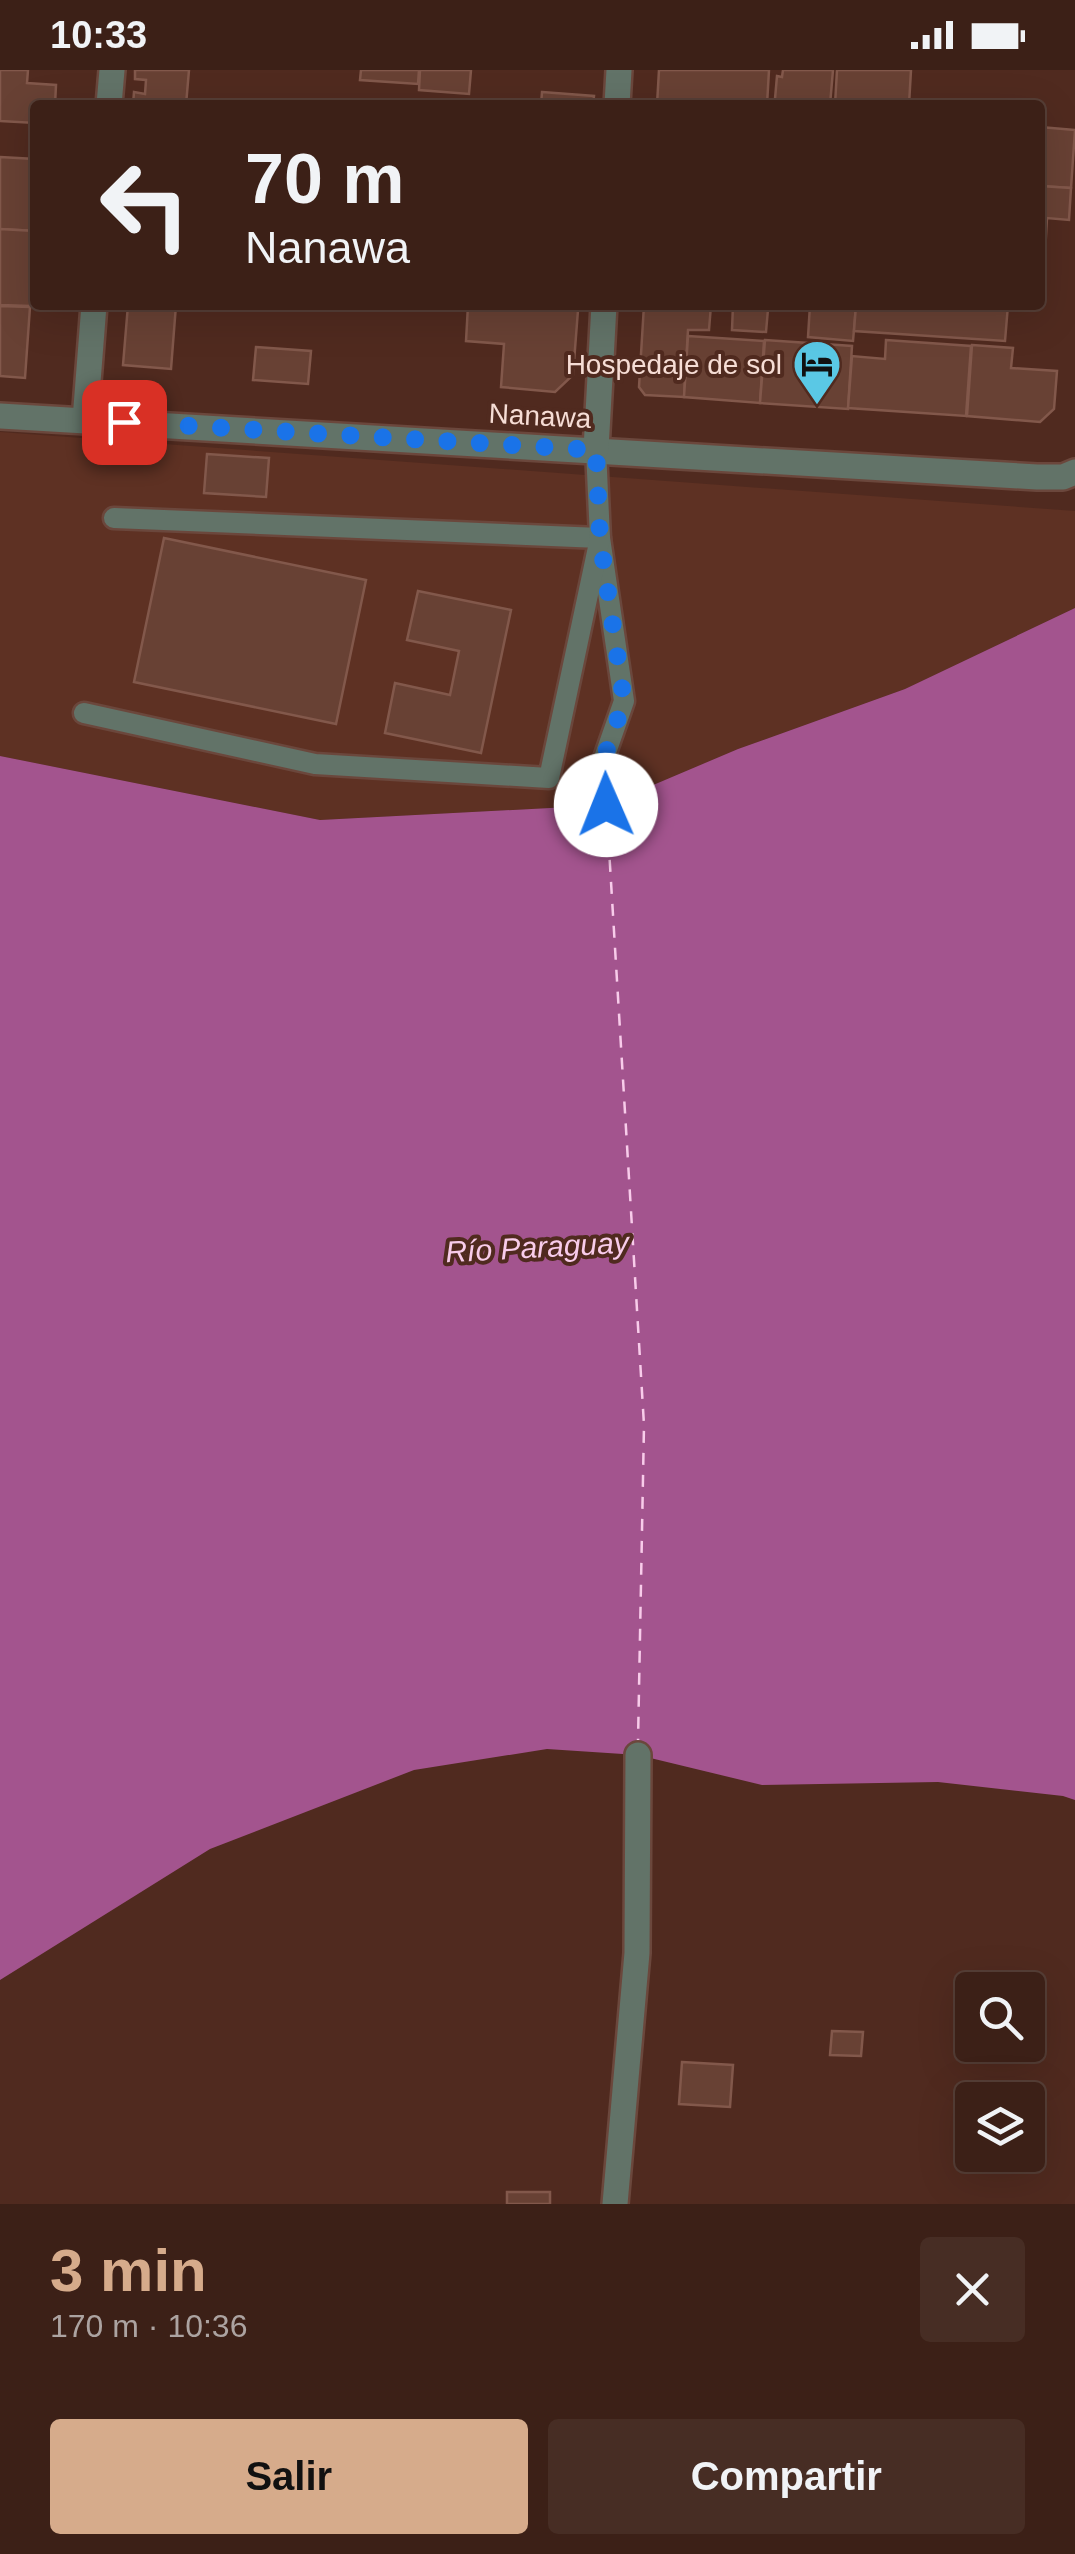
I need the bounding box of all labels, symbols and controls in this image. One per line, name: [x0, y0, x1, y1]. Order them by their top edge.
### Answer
text: 10:33: [50, 14, 147, 56]
icon: left: [80, 140, 210, 270]
text: 70 m: [245, 140, 405, 218]
text: Nanawa: [245, 222, 410, 273]
hotel icon: Hospedaje de sol: [791, 338, 843, 406]
place label: Hospedaje de sol: [566, 349, 782, 380]
pin: [82, 380, 167, 465]
icon: arrive: [97, 395, 152, 450]
street label: Nanawa: [488, 398, 593, 434]
position arrow: [554, 753, 658, 857]
water label: Río Paraguay: [445, 1226, 631, 1268]
map controls: [955, 1972, 1045, 2172]
button: search: [955, 1972, 1045, 2062]
button: layers: [955, 2082, 1045, 2172]
text: 3 min: [50, 2237, 207, 2304]
button: close: [920, 2237, 1025, 2342]
text: 170 m · 10:36: [50, 2308, 247, 2344]
button: Salir: [50, 2419, 528, 2534]
button: Compartir: [548, 2419, 1025, 2534]

